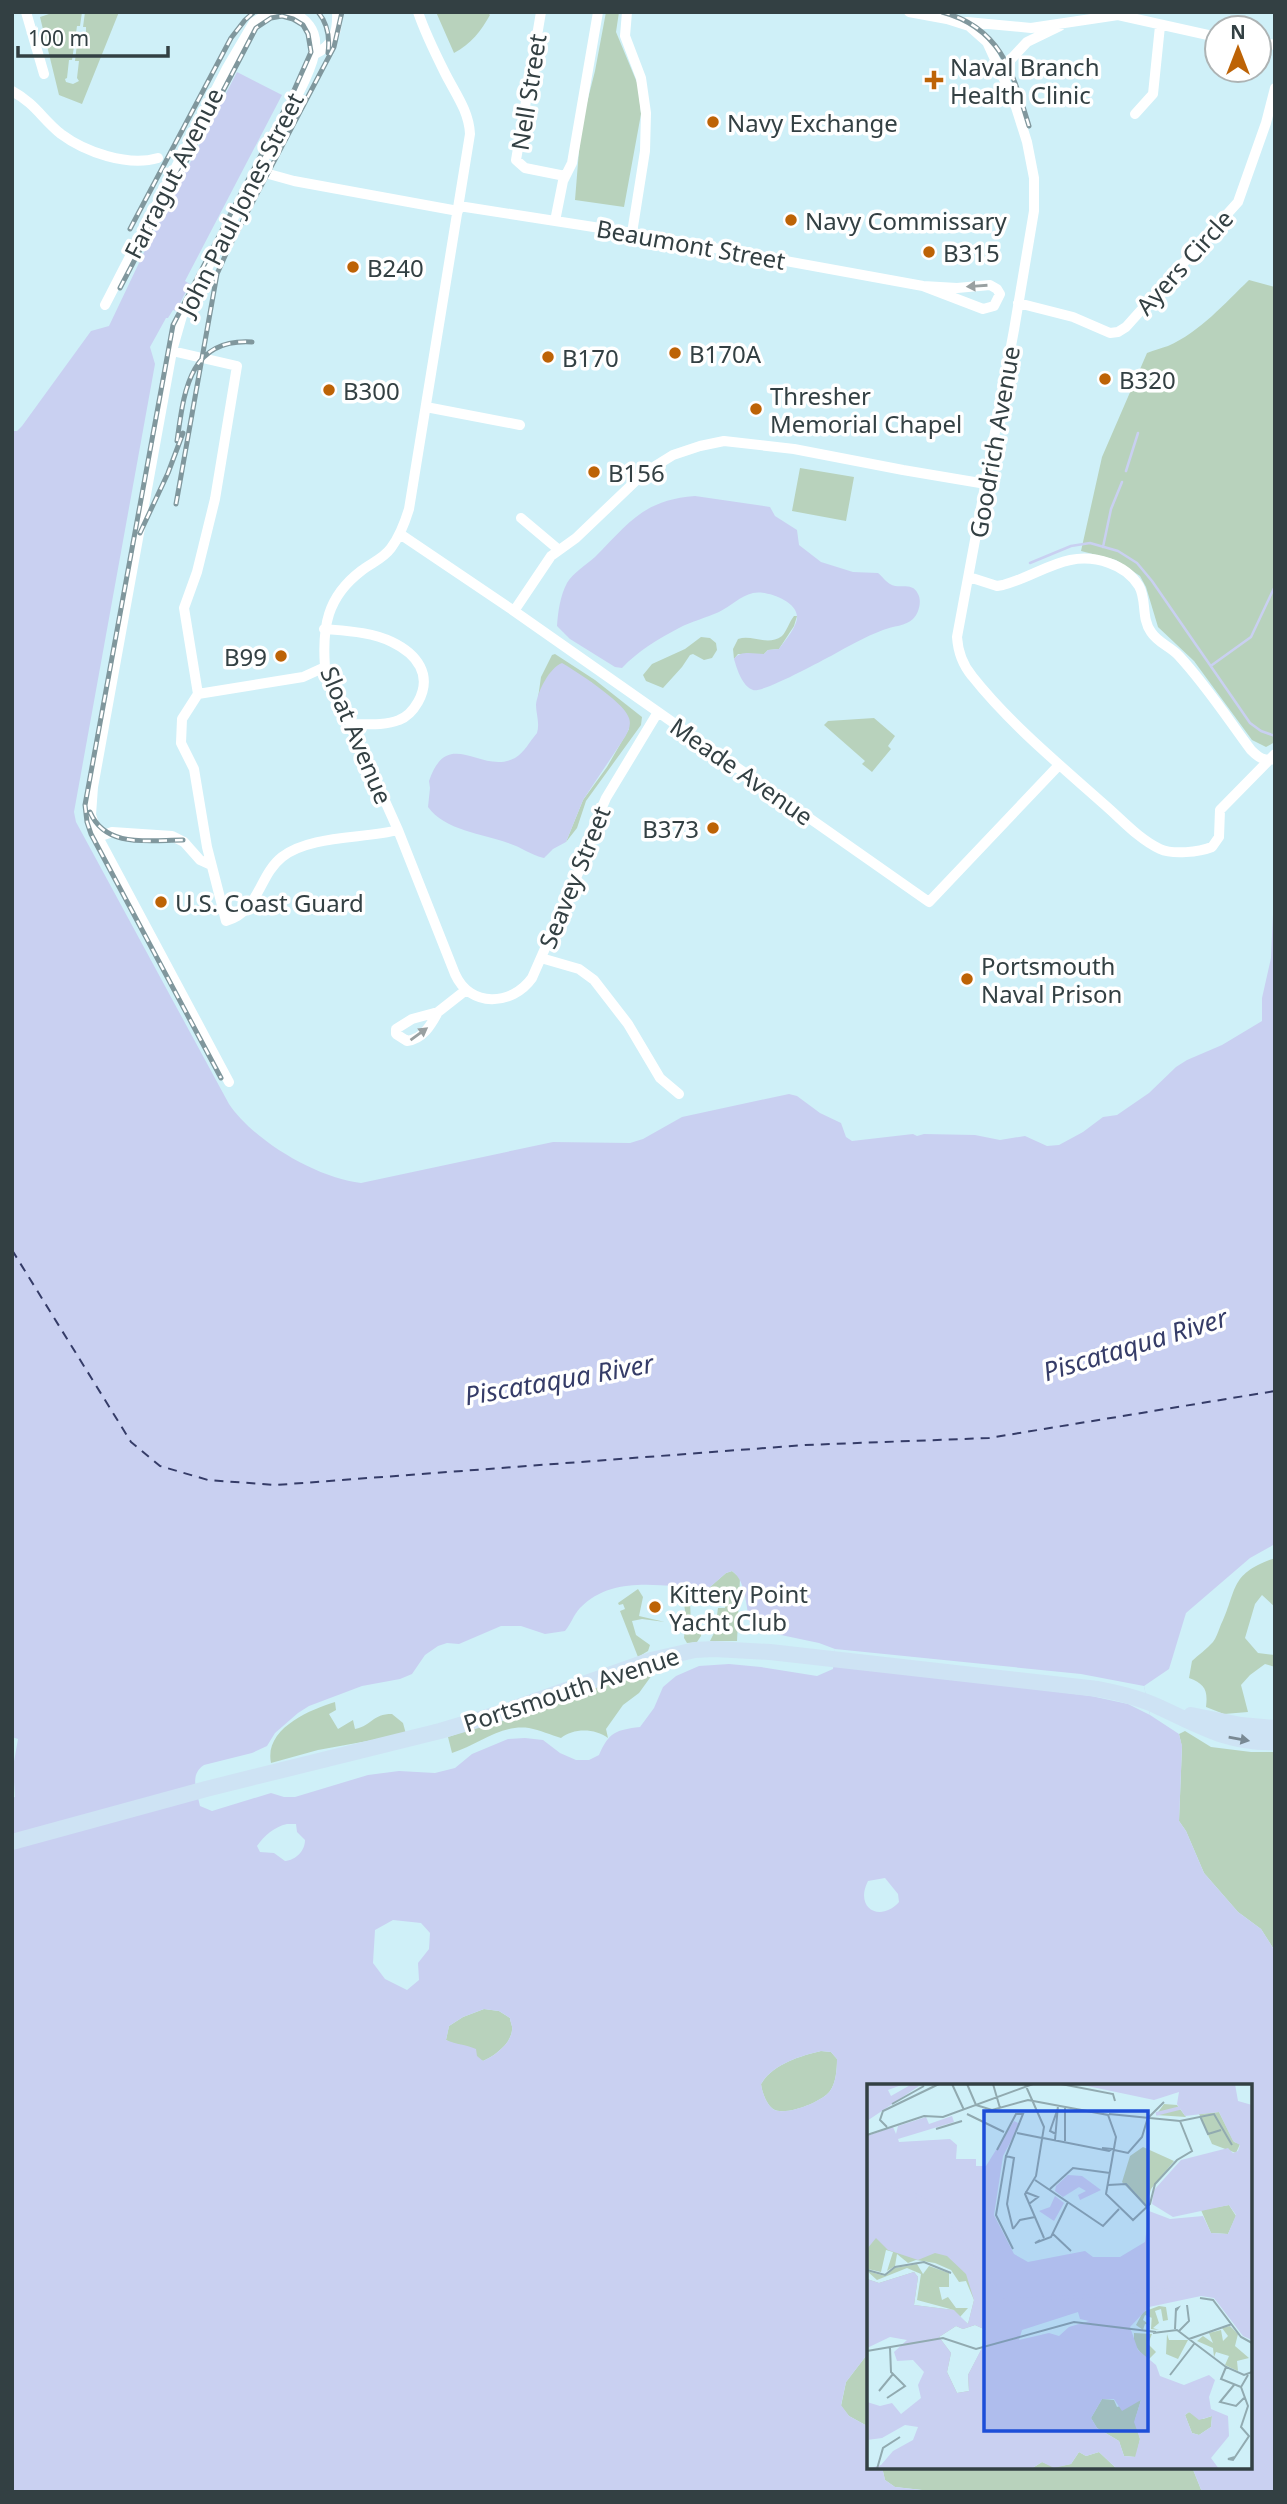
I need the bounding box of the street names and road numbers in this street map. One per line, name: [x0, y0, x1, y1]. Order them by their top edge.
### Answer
street label: Nell Street: [503, 31, 554, 153]
street label: Farragut Avenue: [116, 82, 230, 264]
street label: John Paul Jones Street: [168, 86, 311, 323]
street label: Ayers Circle: [1128, 202, 1240, 322]
street label: Beaumont Street: [594, 211, 788, 277]
street label: Goodrich Avenue: [961, 343, 1027, 541]
street label: Sloat Avenue: [313, 661, 401, 809]
street label: Meade Avenue: [664, 709, 820, 833]
street label: Seavey Street: [530, 801, 618, 953]
street label: Portsmouth Avenue: [459, 1639, 683, 1739]

